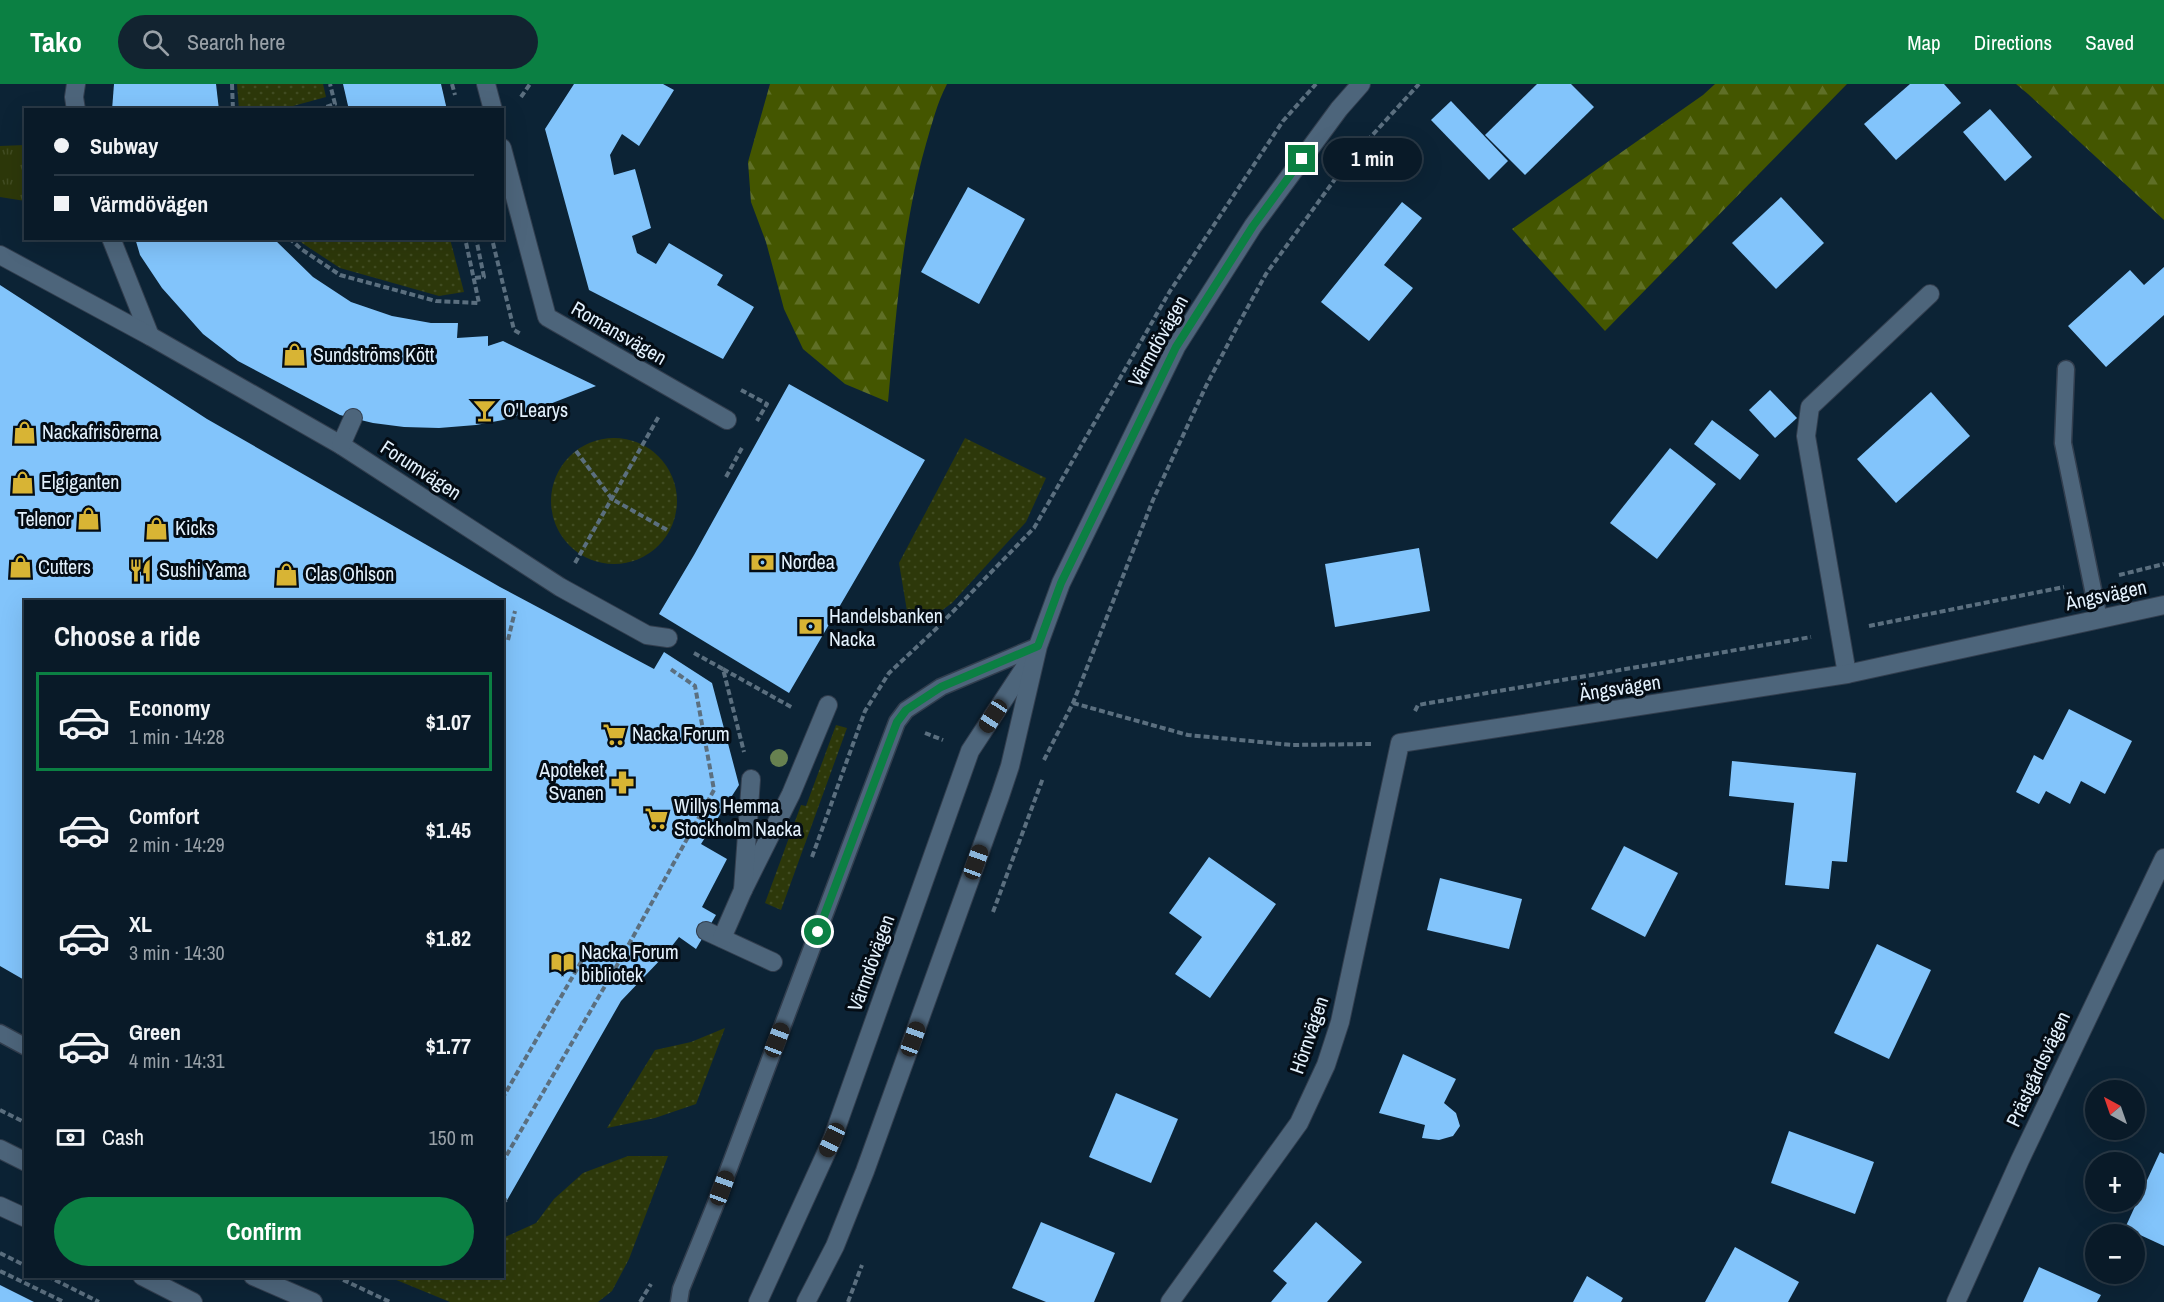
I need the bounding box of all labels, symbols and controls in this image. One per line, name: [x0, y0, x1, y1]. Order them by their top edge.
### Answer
search box: [118, 15, 538, 69]
text: Tako: [30, 23, 82, 61]
icon: search: [139, 26, 172, 59]
text: Search here: [187, 27, 285, 57]
text: Map: [1907, 28, 1941, 57]
text: Directions: [1974, 28, 2052, 57]
text: Saved: [2085, 28, 2134, 57]
text: Subway: [90, 131, 158, 161]
callout: 1 min: [1323, 138, 1422, 180]
route end: [1288, 145, 1315, 172]
text: 1 min: [1351, 145, 1394, 172]
text: Värmdövägen: [90, 189, 208, 219]
street label: Värmdövägen: [1121, 290, 1194, 391]
street label: Romansvägen: [567, 294, 672, 371]
place label: Sundströms Kött: [313, 341, 435, 368]
shop icon: Sundströms Kött: [282, 342, 308, 368]
place label: O'Learys: [503, 396, 568, 423]
bar icon: O'Learys: [472, 397, 498, 423]
place label: Nackafrisörerna: [42, 418, 159, 445]
shop icon: Nackafrisörerna: [11, 419, 37, 445]
street label: Forumvägen: [376, 433, 467, 506]
place label: Elgiganten: [41, 468, 119, 495]
shop icon: Elgiganten: [10, 469, 36, 495]
place label: Telenor: [17, 505, 72, 532]
shop icon: Telenor: [76, 506, 102, 532]
place label: Kicks: [175, 514, 215, 541]
shop icon: Kicks: [144, 515, 170, 541]
place label: Nordea: [781, 548, 835, 575]
bank icon: Nordea: [750, 549, 776, 575]
place label: Cutters: [38, 553, 91, 580]
shop icon: Cutters: [7, 554, 33, 580]
place label: Sushi Yama: [159, 556, 247, 583]
restaurant icon: Sushi Yama: [128, 557, 154, 583]
place label: Clas Ohlson: [305, 560, 394, 587]
shop icon: Clas Ohlson: [274, 561, 300, 587]
street label: Ängsvägen: [2062, 573, 2149, 616]
place label: Handelsbanken Nacka: [829, 602, 943, 652]
bank icon: Handelsbanken Nacka: [798, 614, 824, 640]
text: Choose a ride: [54, 618, 200, 654]
street label: Ängsvägen: [1576, 668, 1663, 707]
text: Economy: [129, 693, 210, 723]
icon: car: [57, 695, 111, 749]
car: [976, 696, 1010, 736]
text: $1.07: [426, 707, 471, 737]
place label: Nacka Forum: [632, 720, 730, 747]
supermarket icon: Nacka Forum: [601, 721, 627, 747]
text: 1 min · 14:28: [129, 723, 225, 750]
place label: Apoteket Svanen: [538, 756, 604, 806]
pharmacy icon: Apoteket Svanen: [609, 769, 635, 795]
place label: Willys Hemma Stockholm Nacka: [674, 792, 802, 842]
text: Comfort: [129, 801, 199, 831]
icon: car: [57, 803, 111, 857]
supermarket icon: Willys Hemma Stockholm Nacka: [643, 805, 669, 831]
text: $1.45: [426, 815, 471, 845]
text: 2 min · 14:29: [129, 831, 225, 858]
car: [961, 842, 991, 882]
text: XL: [129, 909, 152, 939]
icon: car: [57, 911, 111, 965]
street label: Värmdövägen: [841, 911, 900, 1015]
route start: [804, 918, 831, 945]
text: $1.82: [426, 923, 471, 953]
place label: Nacka Forum bibliotek: [581, 938, 679, 988]
text: 3 min · 14:30: [129, 939, 225, 966]
library icon: Nacka Forum bibliotek: [550, 950, 576, 976]
street label: Hörnvägen: [1283, 993, 1334, 1077]
street label: Prästgårdsvägen: [1999, 1007, 2076, 1131]
text: Green: [129, 1017, 181, 1047]
icon: car: [57, 1019, 111, 1073]
car: [898, 1019, 928, 1059]
car: [762, 1020, 792, 1060]
text: $1.77: [426, 1031, 471, 1061]
text: 4 min · 14:31: [129, 1047, 225, 1074]
north arrow: [2085, 1080, 2145, 1140]
map controls: [2085, 1080, 2145, 1284]
car: [816, 1120, 848, 1160]
icon: cash: [54, 1121, 87, 1154]
text: Cash: [102, 1122, 144, 1152]
text: 150 m: [428, 1124, 474, 1151]
button: +: [2085, 1152, 2145, 1212]
car: [707, 1168, 737, 1208]
button: Confirm: [54, 1197, 474, 1266]
button: −: [2085, 1224, 2145, 1284]

